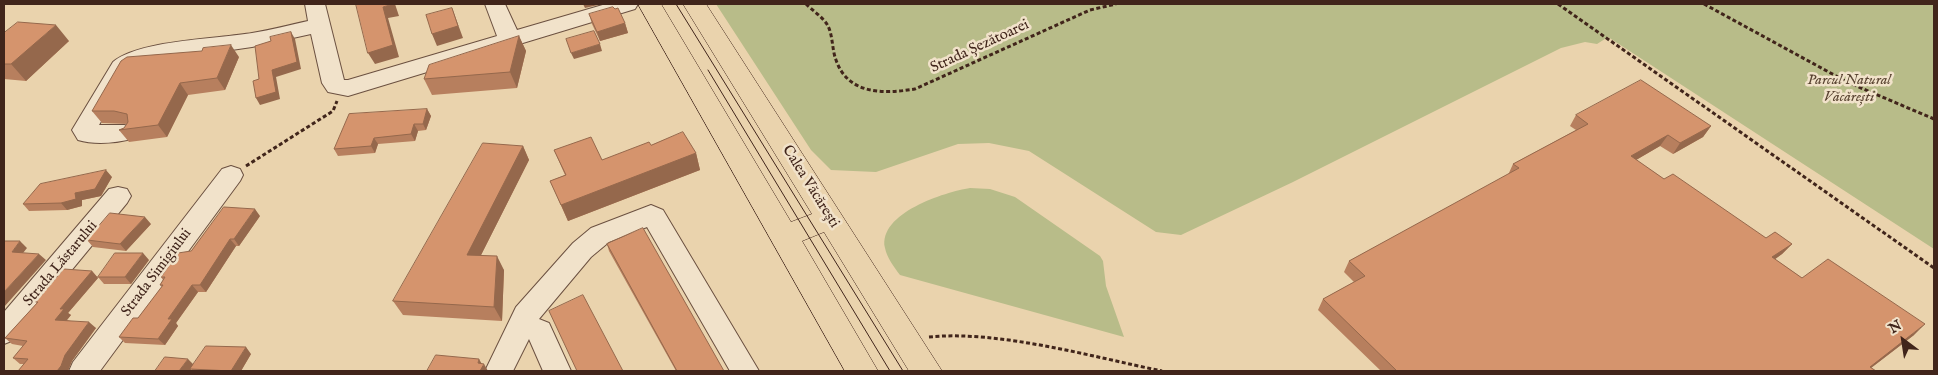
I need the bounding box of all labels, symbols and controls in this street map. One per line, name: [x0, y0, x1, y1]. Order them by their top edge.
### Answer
street label: Strada Șezătoarei: [928, 16, 1032, 78]
park label: Parcul Natural Văcărești: [1807, 72, 1891, 107]
street label: Calea Văcărești: [778, 142, 842, 232]
street label: Strada Lăstarului: [20, 218, 102, 310]
street label: Strada Simigiului: [118, 225, 196, 321]
north arrow: [1878, 315, 1928, 365]
text: N: [1885, 316, 1905, 338]

